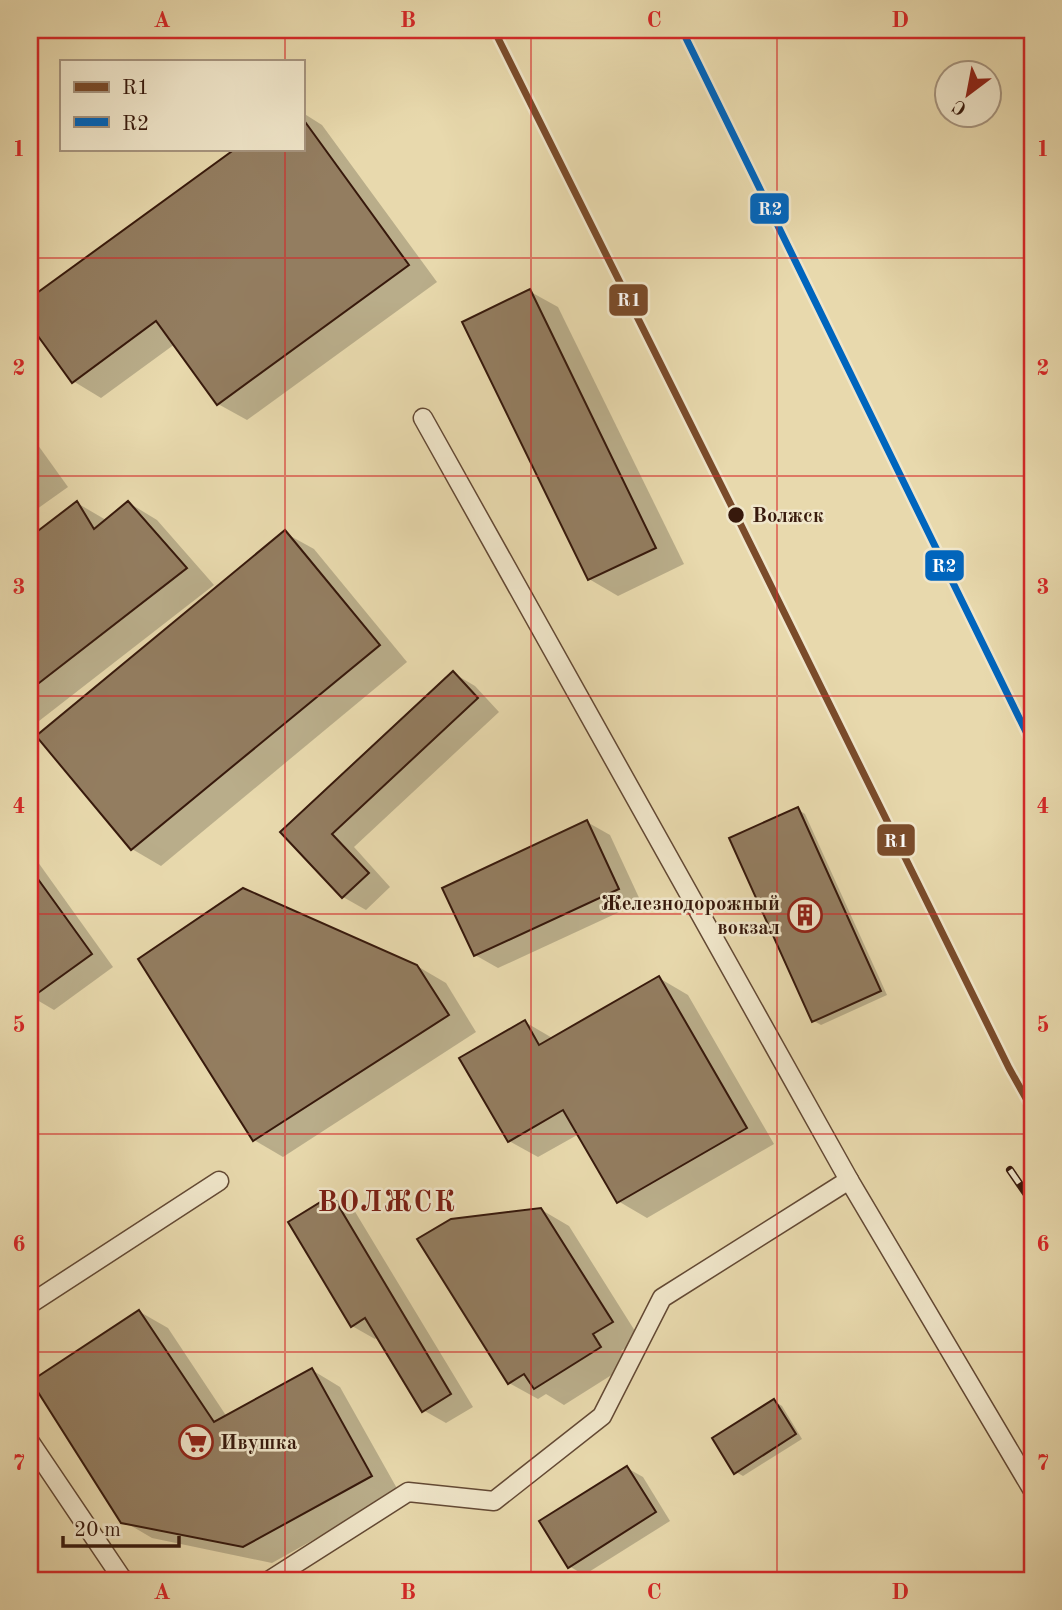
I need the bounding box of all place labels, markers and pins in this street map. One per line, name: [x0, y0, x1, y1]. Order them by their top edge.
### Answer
marker: Волжск: [726, 505, 746, 525]
place label: Волжск: [752, 506, 824, 527]
place label: Железнодорожный вокзал: [601, 894, 780, 939]
building icon: Железнодорожный вокзал: [786, 896, 824, 934]
supermarket icon: Ивушка: [177, 1423, 215, 1461]
place label: Ивушка: [220, 1433, 298, 1454]

